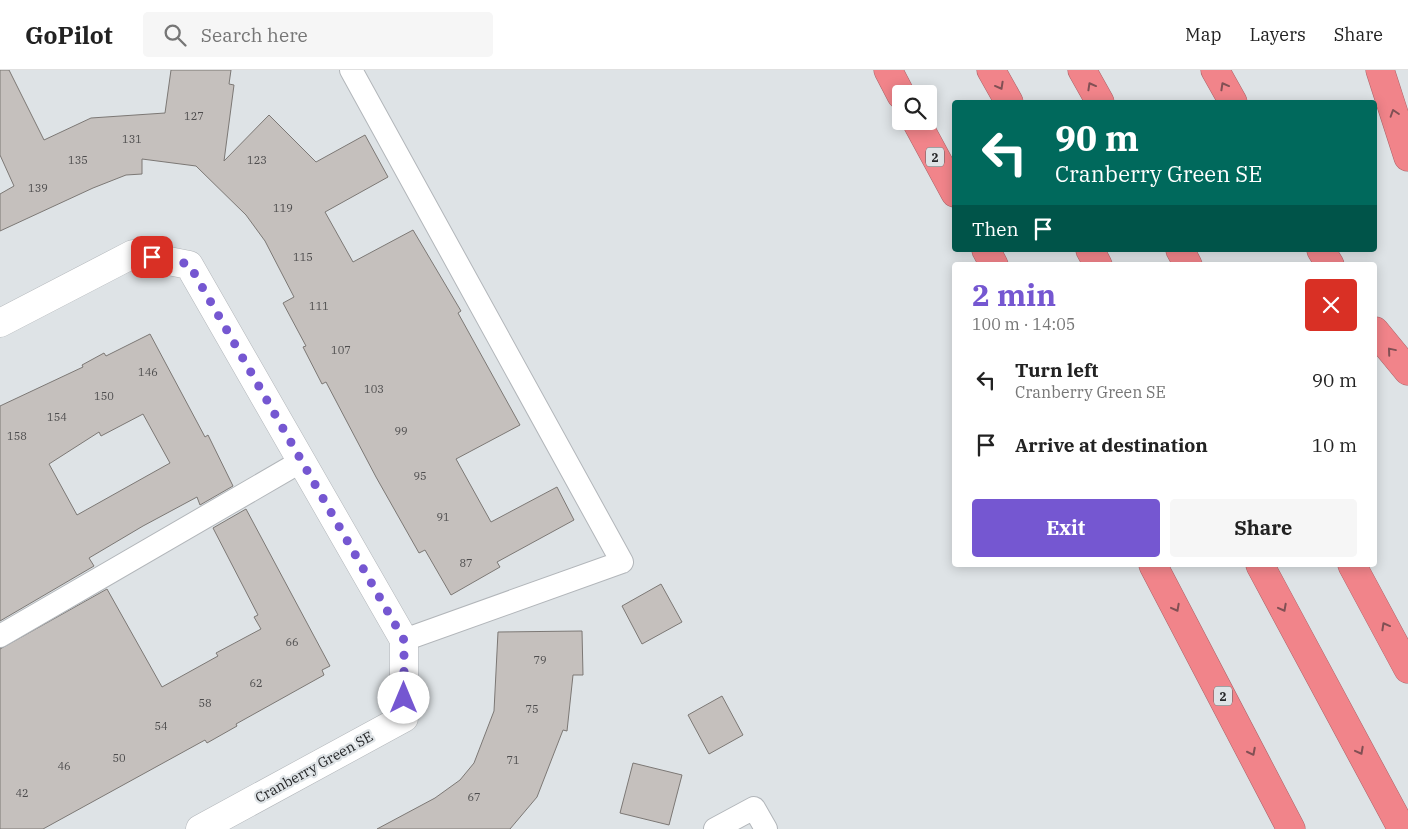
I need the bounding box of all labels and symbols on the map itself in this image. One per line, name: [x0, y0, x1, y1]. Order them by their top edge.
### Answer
one-way arrow: [994, 81, 1004, 90]
one-way arrow: [1087, 83, 1097, 92]
one-way arrow: [1220, 83, 1230, 92]
house number: 127: [184, 109, 204, 123]
one-way arrow: [1390, 110, 1400, 118]
house number: 131: [122, 132, 142, 146]
road number: 2: [926, 147, 944, 166]
house number: 135: [68, 153, 88, 167]
house number: 123: [247, 153, 267, 167]
house number: 139: [28, 181, 48, 195]
house number: 119: [273, 201, 293, 215]
pin: [131, 236, 173, 278]
house number: 115: [293, 250, 313, 264]
house number: 111: [309, 299, 329, 313]
house number: 107: [331, 343, 351, 357]
one-way arrow: [1389, 348, 1397, 357]
house number: 146: [138, 365, 158, 379]
house number: 103: [364, 382, 384, 396]
house number: 150: [94, 389, 114, 403]
house number: 154: [47, 410, 67, 424]
house number: 99: [394, 424, 408, 438]
house number: 158: [7, 429, 27, 443]
house number: 95: [413, 469, 427, 483]
house number: 91: [436, 510, 450, 524]
house number: 87: [459, 556, 473, 570]
one-way arrow: [1170, 603, 1180, 612]
one-way arrow: [1277, 603, 1287, 612]
one-way arrow: [1381, 622, 1391, 631]
house number: 66: [285, 635, 299, 649]
house number: 79: [533, 653, 547, 667]
position arrow: [377, 671, 429, 723]
house number: 62: [249, 676, 263, 690]
road number: 2: [1214, 686, 1232, 706]
house number: 58: [198, 696, 212, 710]
house number: 75: [525, 702, 539, 716]
house number: 54: [154, 719, 168, 733]
street label: Cranberry Green SE: [252, 727, 376, 807]
one-way arrow: [1354, 746, 1364, 755]
one-way arrow: [1246, 747, 1256, 756]
house number: 50: [112, 751, 126, 765]
house number: 71: [506, 753, 520, 767]
house number: 46: [57, 759, 71, 773]
house number: 42: [15, 786, 29, 800]
house number: 67: [467, 790, 481, 804]

